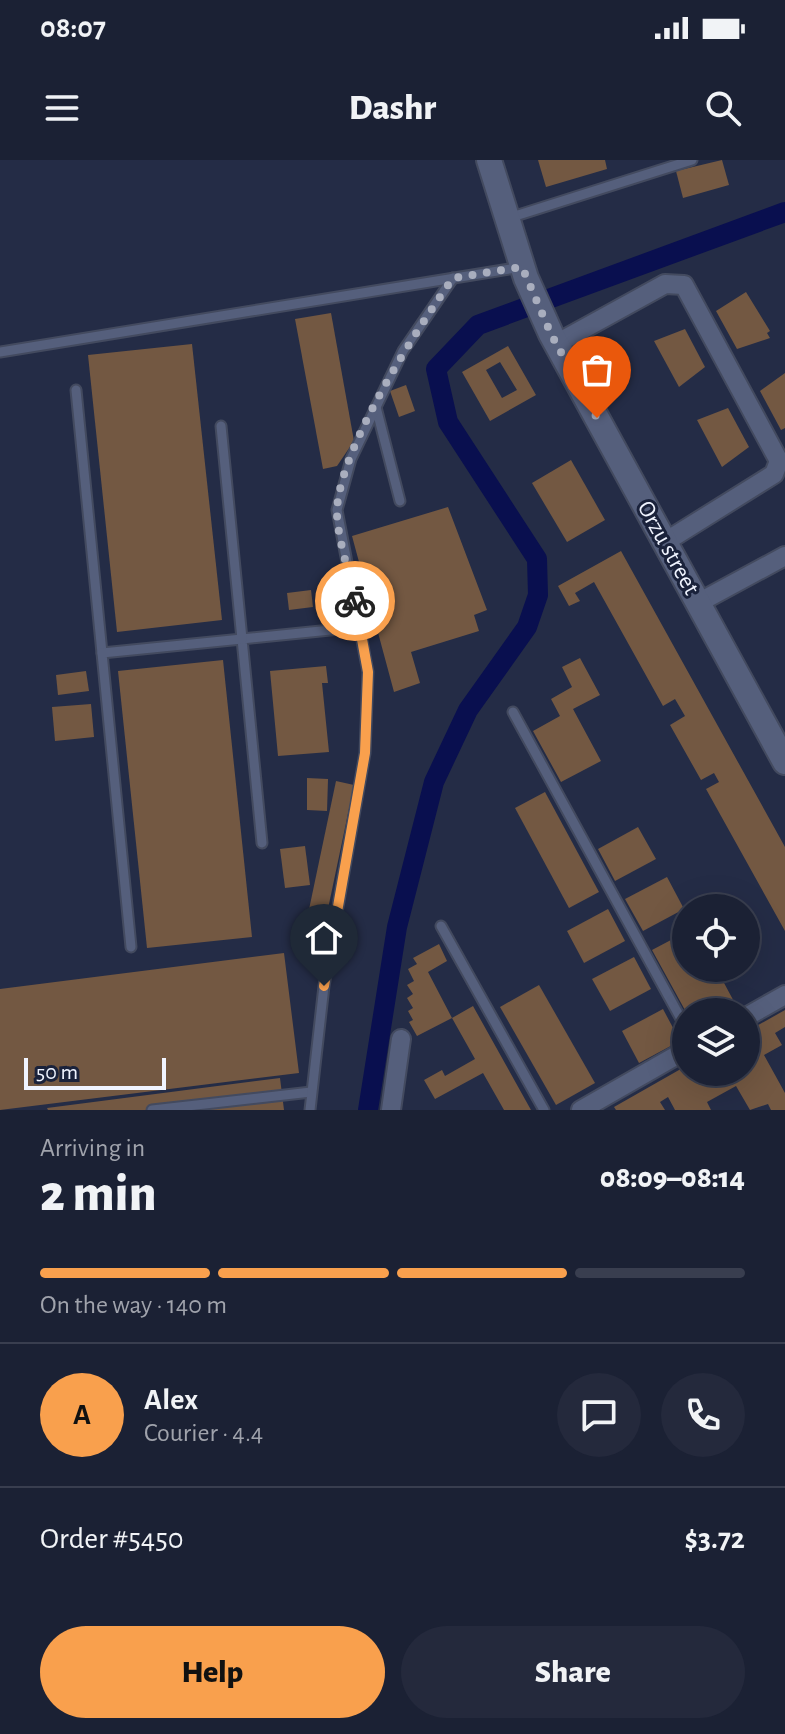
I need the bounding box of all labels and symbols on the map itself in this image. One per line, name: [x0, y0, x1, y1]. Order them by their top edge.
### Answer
pin: [563, 336, 631, 418]
street label: Orzu street: [633, 497, 704, 599]
courier: [315, 561, 395, 641]
pin: [290, 904, 358, 986]
scale bar: [24, 1054, 166, 1090]

